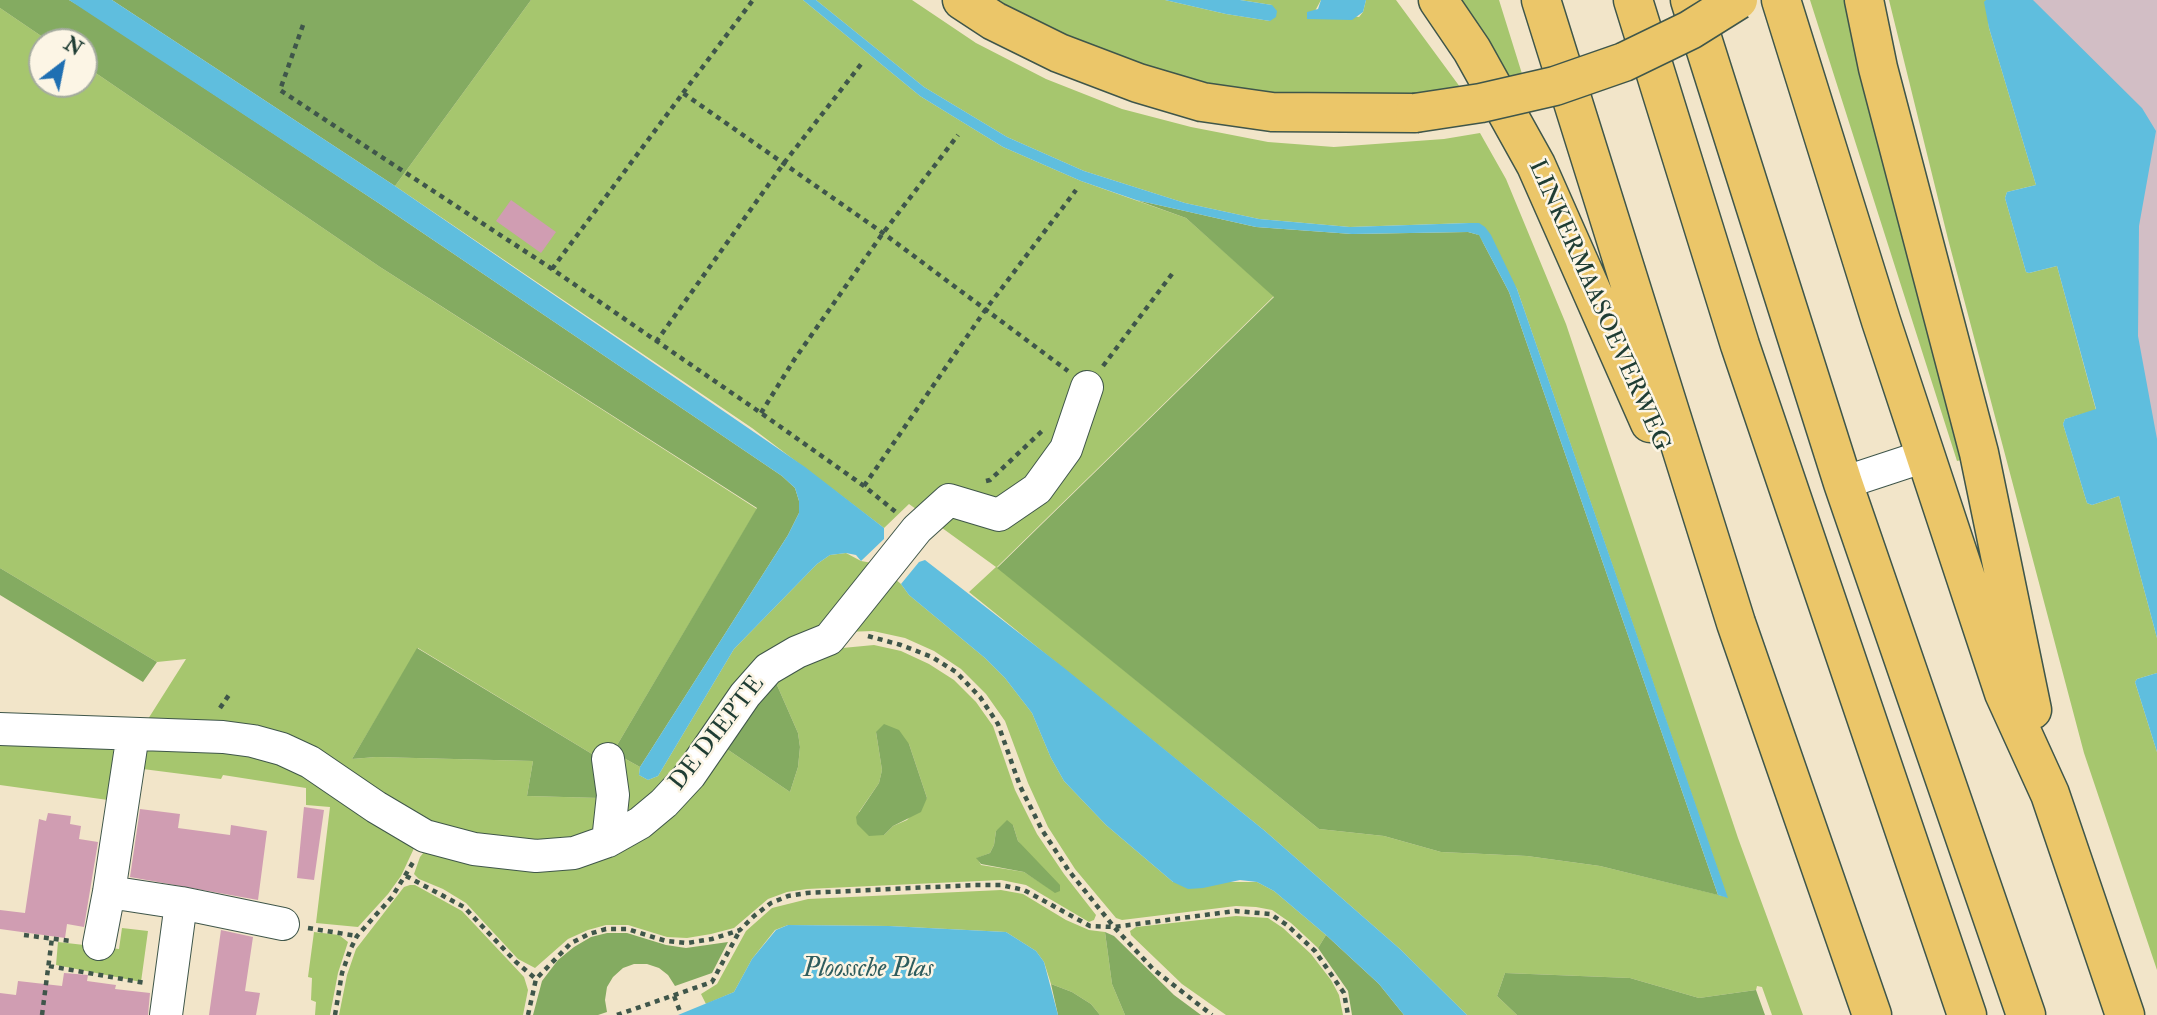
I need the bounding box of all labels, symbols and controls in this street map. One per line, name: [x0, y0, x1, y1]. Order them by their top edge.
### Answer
north arrow: [28, 28, 98, 98]
text: N: [59, 32, 87, 62]
street label: LINKERMAASOEVERWEG: [1521, 156, 1675, 456]
street label: DE DIEPTE: [664, 671, 772, 797]
water label: Ploossche Plas: [803, 954, 933, 986]

